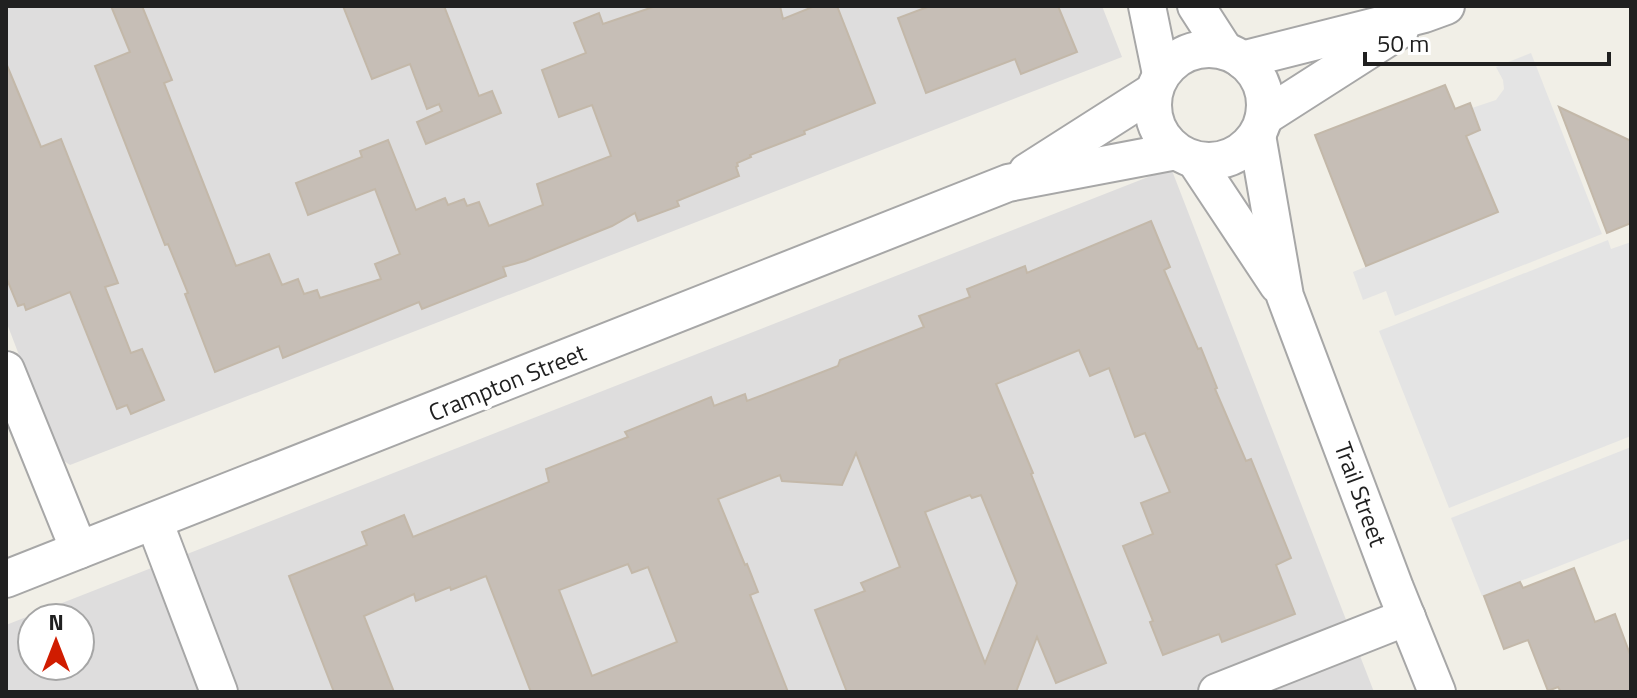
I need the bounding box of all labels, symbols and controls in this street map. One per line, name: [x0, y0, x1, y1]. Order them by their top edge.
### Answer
scale bar: [1365, 16, 1609, 66]
text: 50 m: [1377, 25, 1429, 61]
street label: Crampton Street: [423, 334, 592, 430]
street label: Trail Street: [1325, 437, 1397, 552]
north arrow: [16, 602, 96, 682]
text: N: [48, 605, 64, 639]

